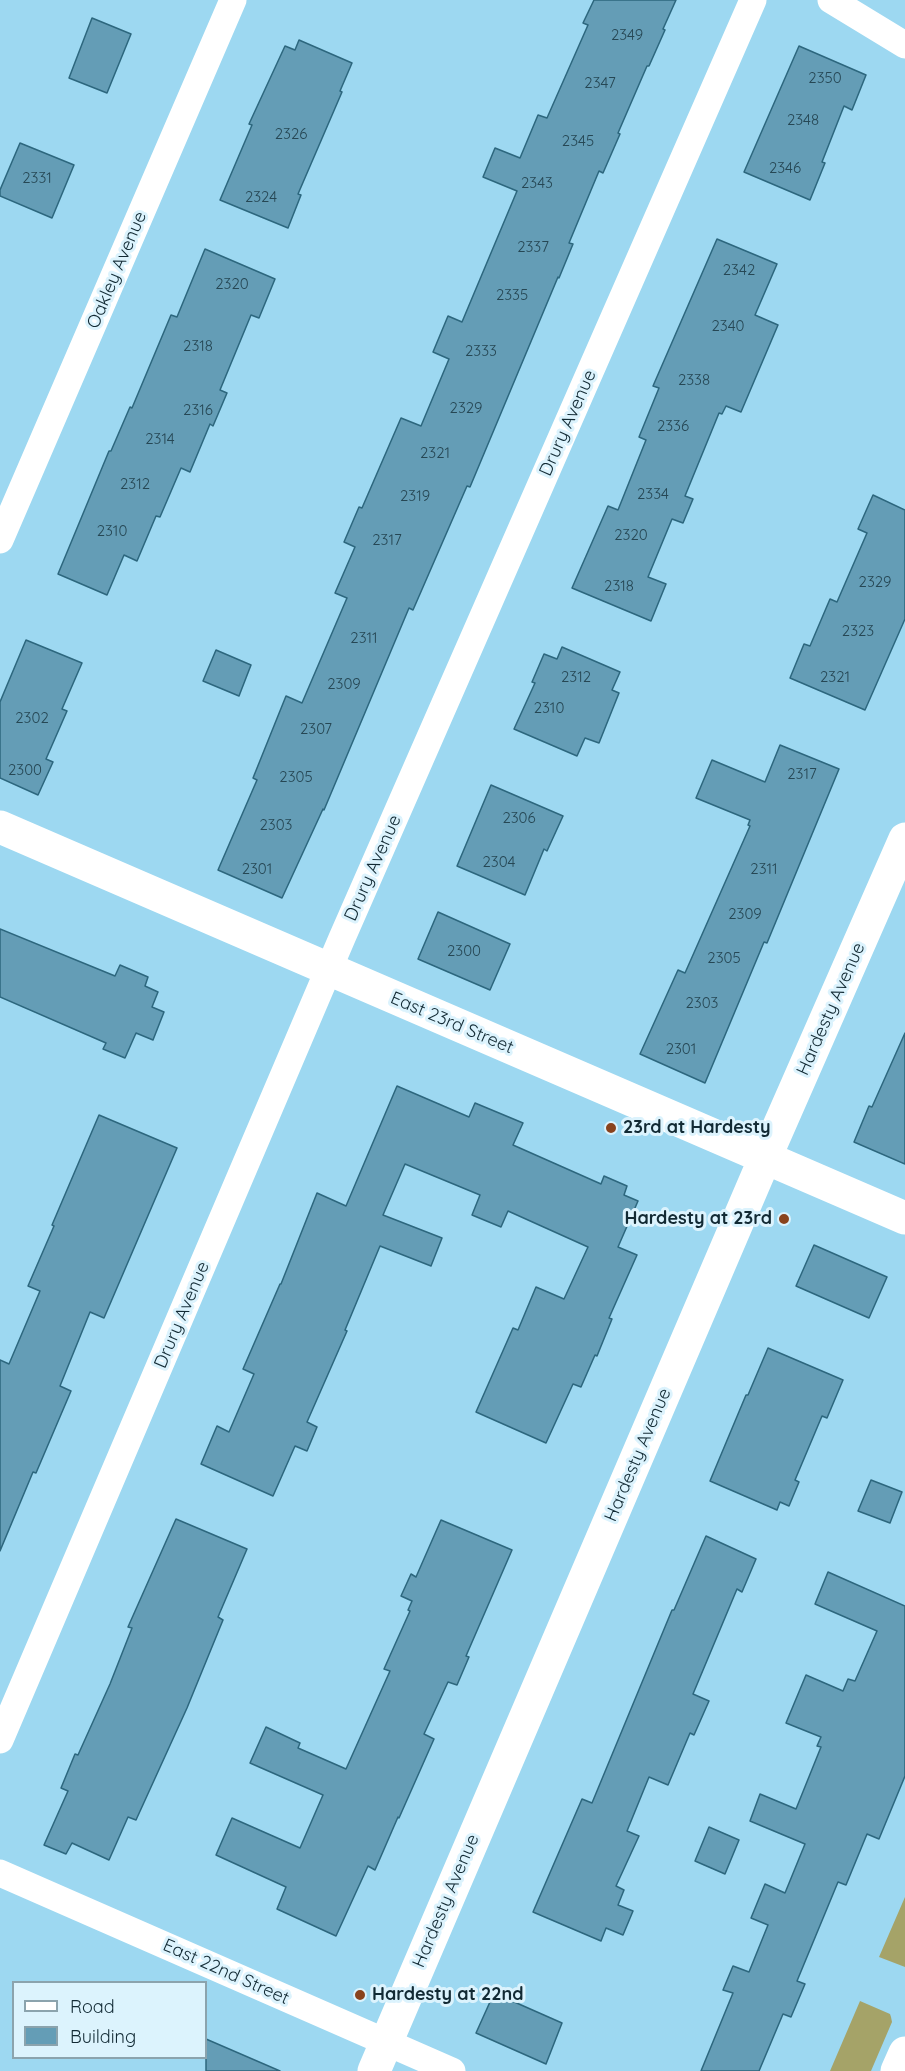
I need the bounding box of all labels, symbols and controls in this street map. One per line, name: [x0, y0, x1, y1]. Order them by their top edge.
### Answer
house number: 2349: [611, 26, 643, 44]
house number: 2350: [808, 69, 842, 87]
house number: 2347: [584, 74, 616, 92]
house number: 2348: [787, 111, 819, 129]
house number: 2326: [275, 125, 307, 143]
house number: 2345: [562, 132, 594, 150]
house number: 2346: [769, 159, 801, 177]
house number: 2331: [22, 169, 52, 187]
house number: 2343: [521, 174, 553, 192]
house number: 2324: [245, 188, 277, 206]
street label: Oakley Avenue: [83, 208, 151, 332]
house number: 2337: [517, 238, 549, 256]
house number: 2342: [723, 261, 755, 279]
house number: 2320: [215, 275, 249, 293]
house number: 2335: [496, 286, 528, 304]
house number: 2340: [712, 317, 744, 335]
house number: 2318: [183, 337, 213, 355]
house number: 2333: [465, 342, 497, 360]
street label: Drury Avenue: [535, 367, 601, 479]
house number: 2338: [678, 371, 710, 389]
house number: 2329: [450, 399, 482, 417]
house number: 2316: [183, 401, 213, 419]
house number: 2336: [657, 417, 689, 435]
house number: 2314: [145, 430, 175, 448]
house number: 2321: [420, 444, 450, 462]
house number: 2312: [120, 475, 150, 493]
house number: 2334: [637, 485, 669, 503]
house number: 2319: [400, 487, 430, 505]
house number: 2310: [97, 522, 127, 540]
house number: 2320: [614, 526, 648, 544]
house number: 2317: [372, 531, 402, 549]
house number: 2329: [859, 573, 891, 591]
house number: 2318: [604, 577, 634, 595]
house number: 2323: [842, 622, 874, 640]
house number: 2311: [350, 629, 378, 647]
house number: 2312: [561, 668, 591, 686]
house number: 2321: [820, 668, 850, 686]
house number: 2309: [327, 675, 361, 693]
house number: 2310: [534, 699, 564, 717]
house number: 2302: [15, 709, 49, 727]
house number: 2307: [300, 720, 332, 738]
house number: 2300: [8, 761, 42, 779]
house number: 2317: [787, 765, 817, 783]
house number: 2305: [279, 768, 313, 786]
house number: 2306: [502, 809, 536, 827]
street label: Drury Avenue: [340, 812, 406, 924]
house number: 2303: [260, 816, 292, 834]
house number: 2304: [483, 853, 515, 871]
house number: 2301: [242, 860, 272, 878]
house number: 2311: [750, 860, 778, 878]
house number: 2309: [728, 905, 762, 923]
street label: Hardesty Avenue: [792, 939, 870, 1079]
house number: 2300: [447, 942, 481, 960]
house number: 2305: [707, 949, 741, 967]
street label: East 23rd Street: [387, 987, 517, 1059]
house number: 2303: [686, 994, 718, 1012]
house number: 2301: [666, 1040, 696, 1058]
place label: 23rd at Hardesty: [623, 1117, 771, 1139]
marker: 23rd at Hardesty: [604, 1121, 618, 1135]
place label: Hardesty at 23rd: [624, 1208, 772, 1230]
marker: Hardesty at 23rd: [777, 1212, 791, 1226]
street label: Drury Avenue: [150, 1258, 214, 1372]
street label: Hardesty Avenue: [600, 1385, 676, 1525]
street label: Hardesty Avenue: [408, 1831, 484, 1971]
street label: East 22nd Street: [160, 1934, 292, 2010]
legend: [12, 1981, 207, 2059]
place label: Hardesty at 22nd: [372, 1984, 523, 2006]
marker: Hardesty at 22nd: [353, 1988, 367, 2002]
text: Road: [70, 1995, 115, 2018]
text: Building: [70, 2025, 136, 2048]

